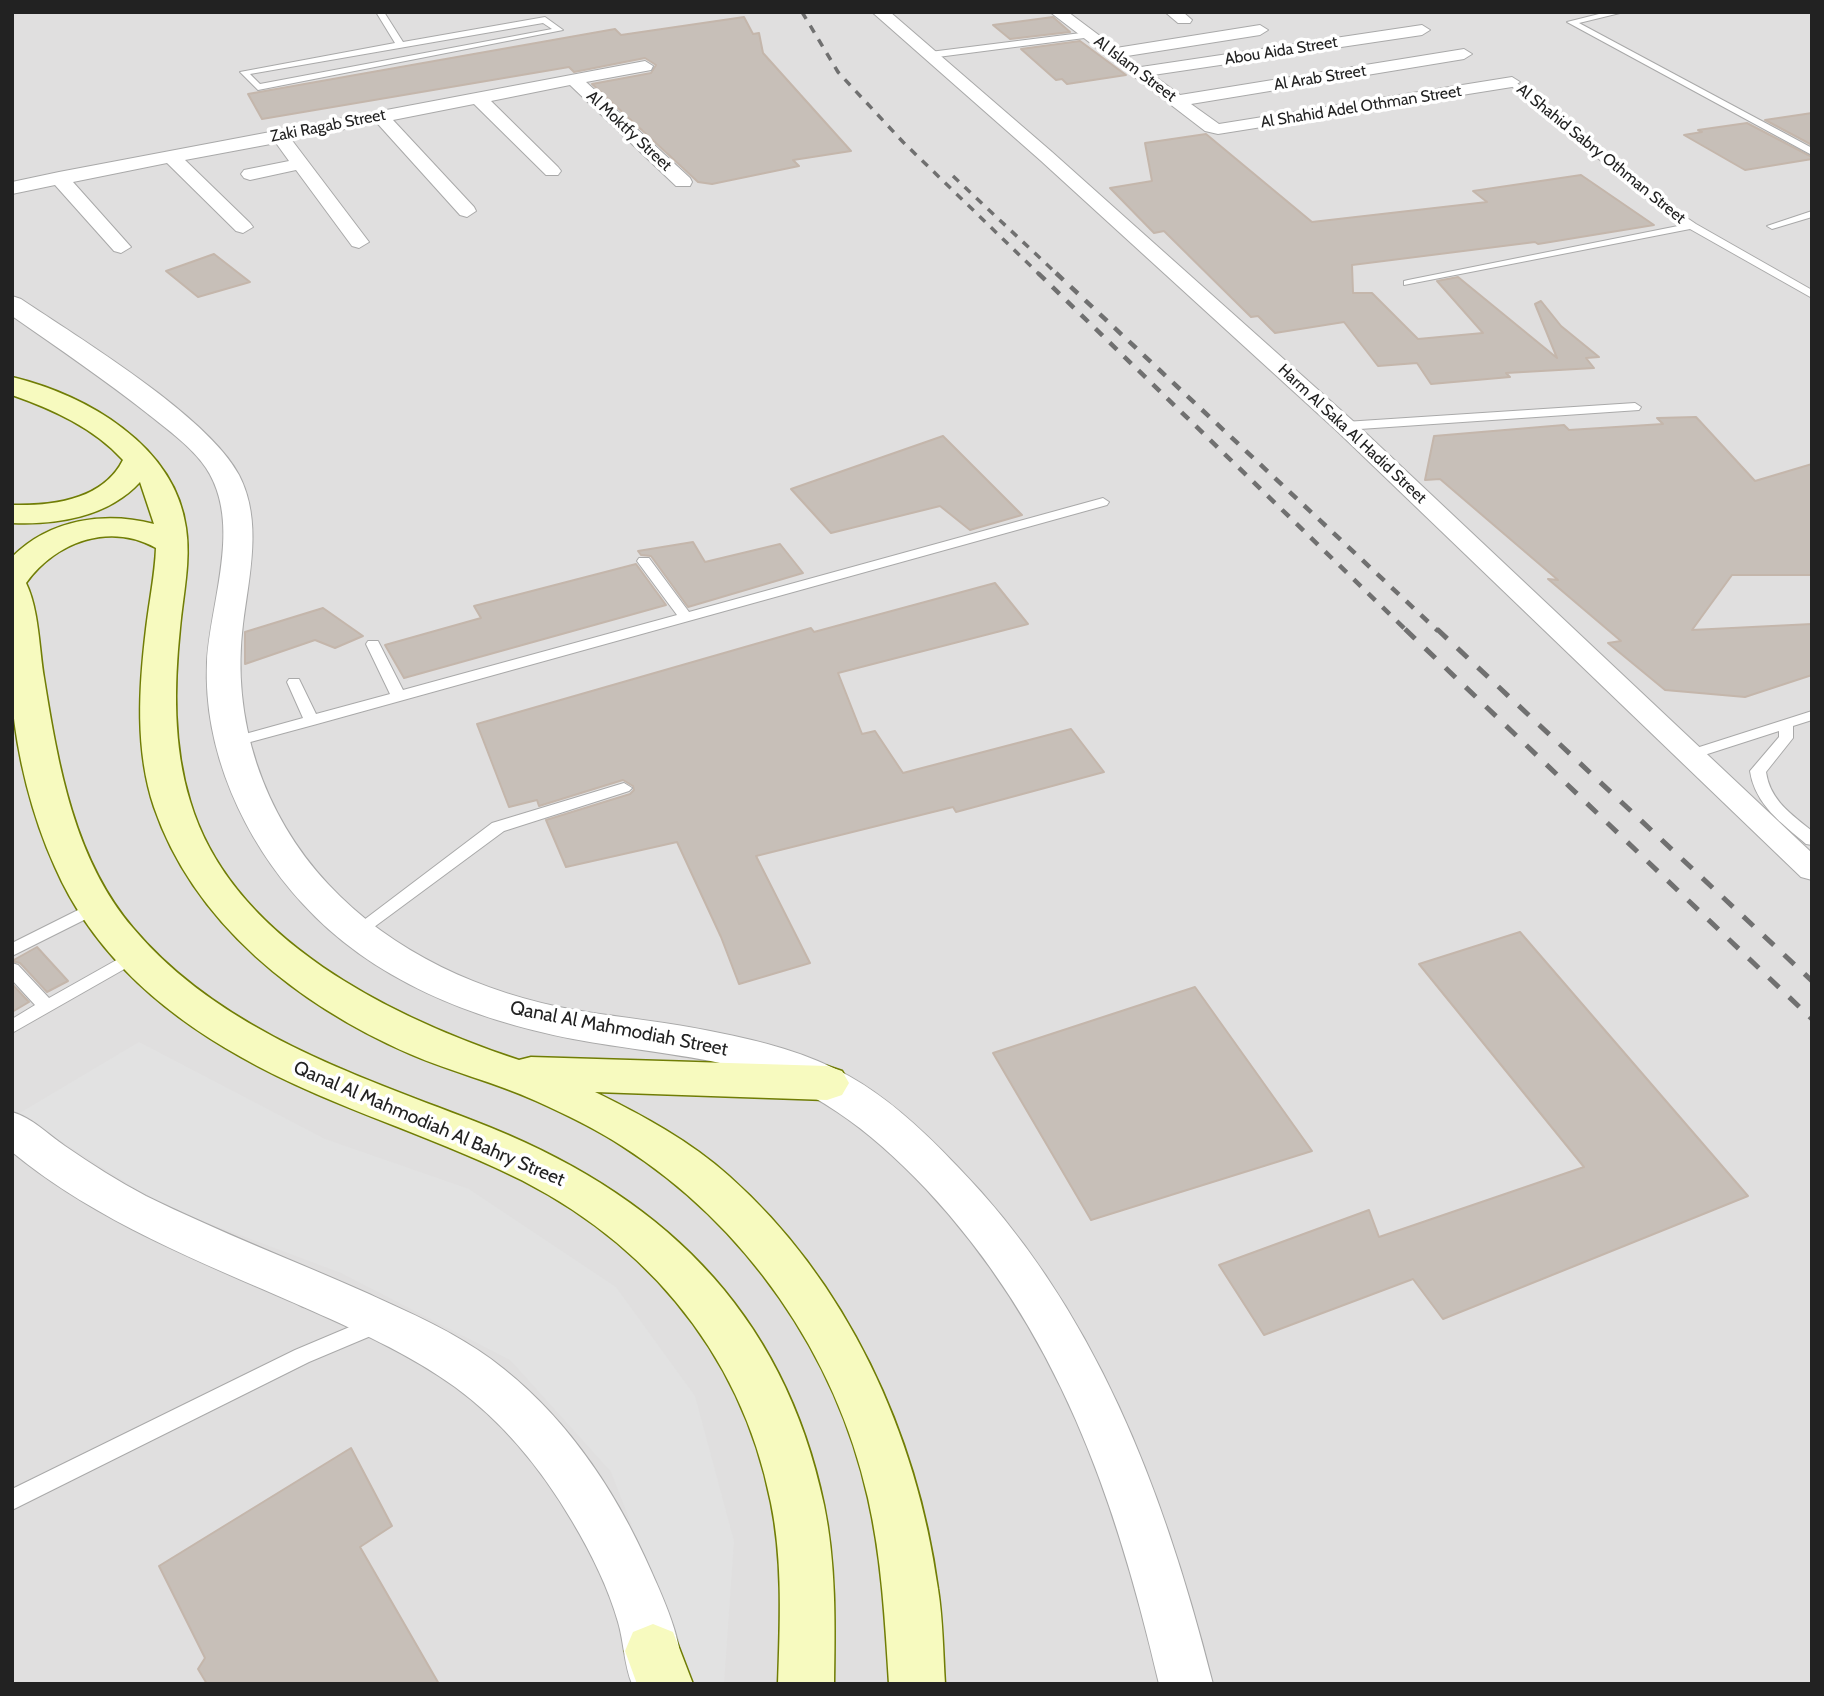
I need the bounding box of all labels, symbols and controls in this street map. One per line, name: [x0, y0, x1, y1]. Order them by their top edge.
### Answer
street label: Al Islam Street: [1090, 32, 1180, 106]
street label: Abou Aida Street: [1223, 33, 1339, 69]
street label: Al Arab Street: [1272, 61, 1368, 95]
street label: Al Shahid Sabry Othman Street: [1513, 80, 1689, 228]
street label: Al Shahid Adel Othman Street: [1259, 82, 1463, 132]
street label: Al Moktfy Street: [582, 87, 676, 175]
street label: Zaki Ragab Street: [269, 105, 387, 147]
street label: Harm Al Saka Al Hadid Street: [1274, 360, 1430, 508]
street label: Qanal Al Mahmodiah Street: [508, 997, 730, 1061]
street label: Qanal Al Mahmodiah Al Bahry Street: [290, 1056, 568, 1192]

